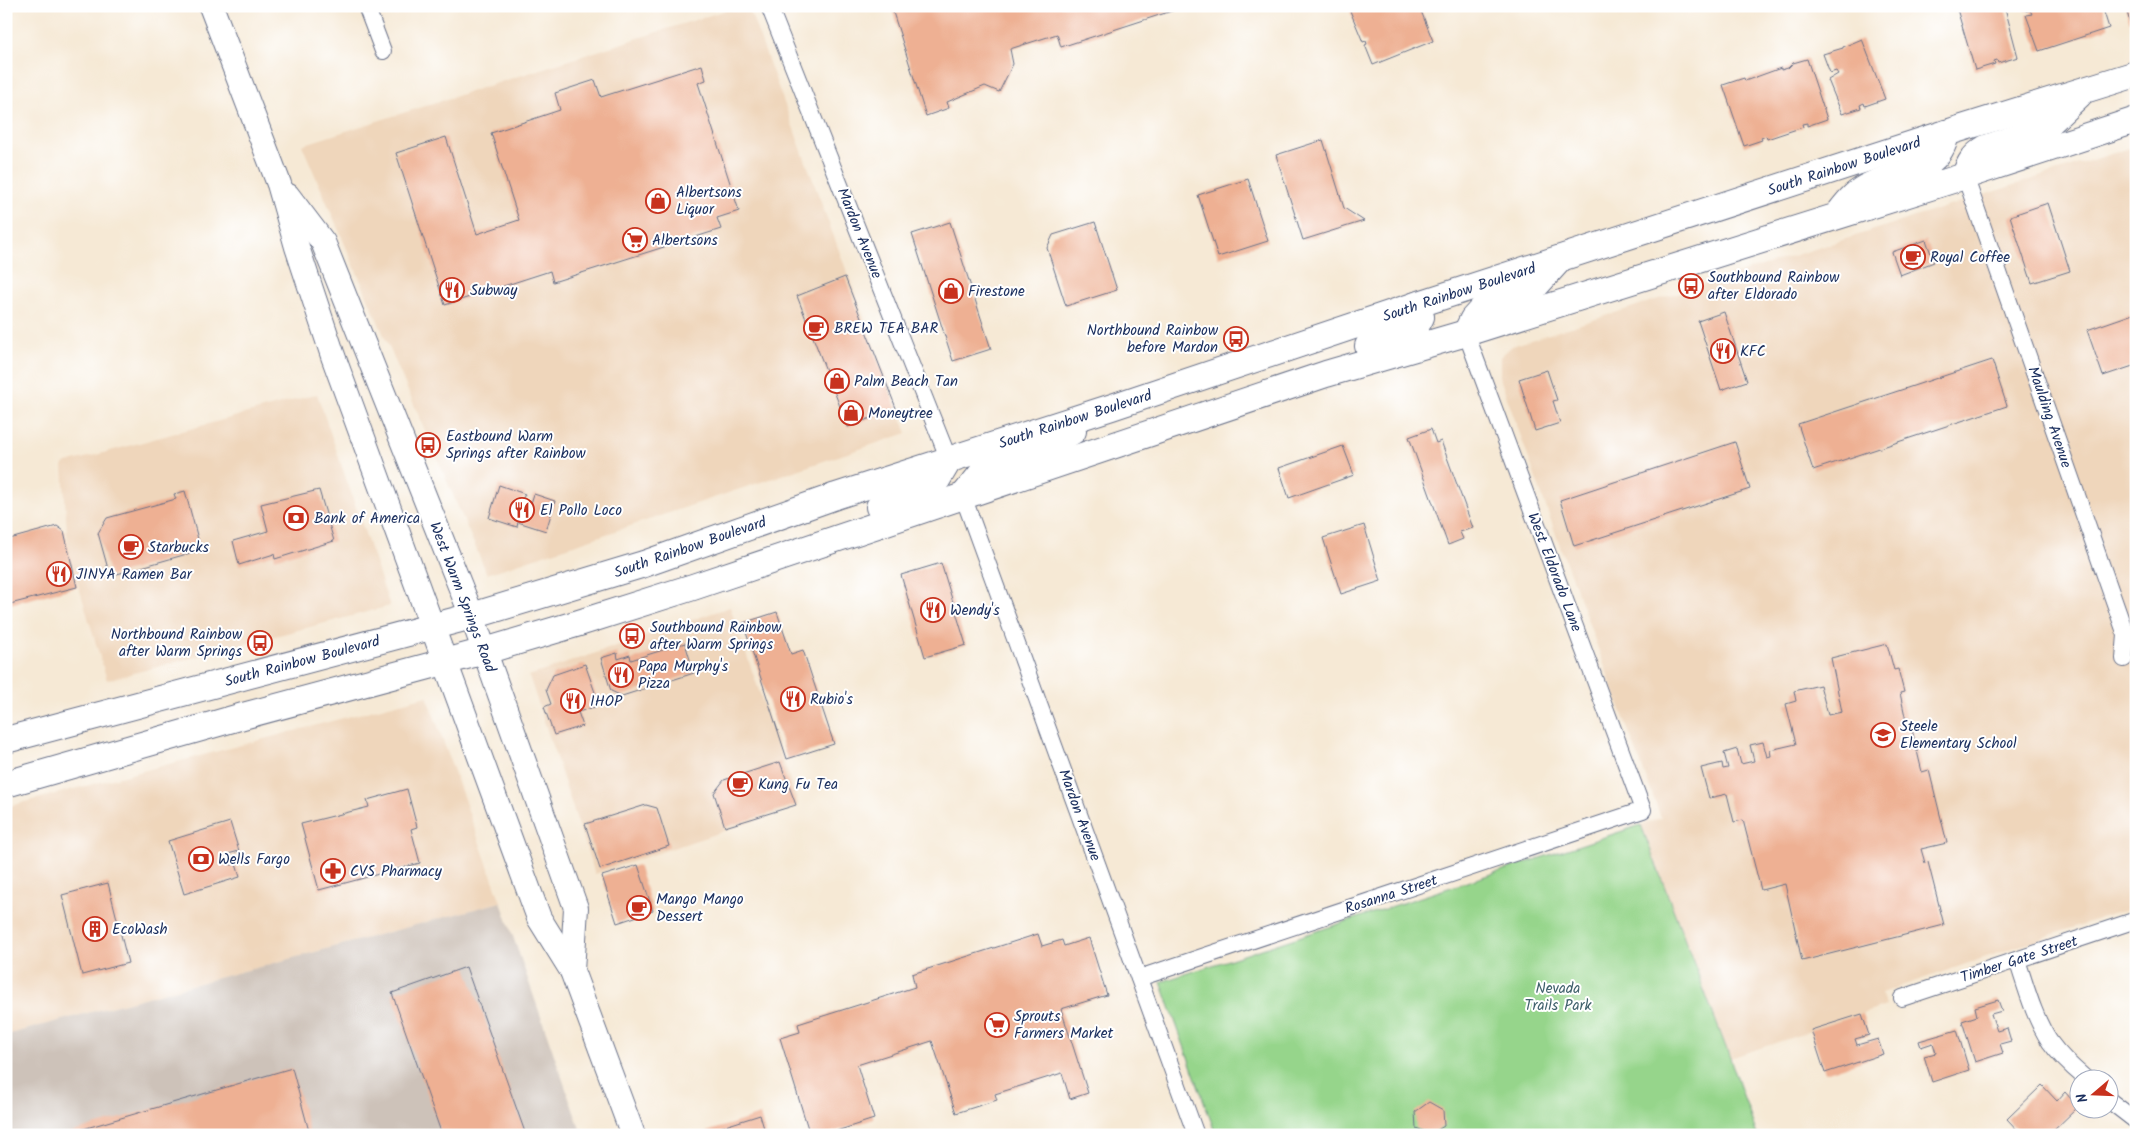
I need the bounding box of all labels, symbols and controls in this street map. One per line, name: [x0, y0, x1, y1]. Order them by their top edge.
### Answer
street label: South Rainbow Boulevard: [1765, 131, 1924, 203]
place label: Albertsons Liquor: [676, 181, 742, 222]
street label: Mardon Avenue: [830, 184, 888, 283]
shop icon: Albertsons Liquor: [645, 188, 671, 214]
supermarket icon: Albertsons: [622, 227, 648, 253]
place label: Albertsons: [652, 229, 718, 253]
cafe icon: Royal Coffee: [1900, 244, 1926, 270]
place label: Royal Coffee: [1930, 246, 2010, 270]
street label: South Rainbow Boulevard: [1380, 257, 1539, 329]
place label: Southbound Rainbow after Eldorado: [1708, 266, 1840, 307]
bus stop icon: Southbound Rainbow after Eldorado: [1678, 273, 1704, 299]
restaurant icon: Subway: [439, 277, 465, 303]
shop icon: Firestone: [938, 278, 964, 304]
place label: Subway: [470, 279, 518, 303]
place label: Firestone: [968, 280, 1025, 304]
cafe icon: BREW TEA BAR: [803, 315, 829, 341]
place label: BREW TEA BAR: [834, 317, 938, 341]
place label: Northbound Rainbow before Mardon: [1087, 319, 1219, 360]
bus stop icon: Northbound Rainbow before Mardon: [1223, 326, 1249, 352]
restaurant icon: KFC: [1710, 338, 1736, 364]
place label: KFC: [1740, 340, 1766, 364]
street label: Maulding Avenue: [2020, 363, 2078, 472]
shop icon: Palm Beach Tan: [824, 368, 850, 394]
place label: Palm Beach Tan: [854, 370, 958, 394]
street label: South Rainbow Boulevard: [996, 384, 1155, 456]
shop icon: Moneytree: [838, 400, 864, 426]
place label: Moneytree: [868, 402, 933, 426]
place label: Eastbound Warm Springs after Rainbow: [446, 425, 586, 466]
bus stop icon: Eastbound Warm Springs after Rainbow: [415, 432, 441, 458]
restaurant icon: El Pollo Loco: [509, 497, 535, 523]
place label: El Pollo Loco: [540, 499, 622, 523]
bank icon: Bank of America: [283, 505, 309, 531]
place label: Bank of America: [314, 507, 420, 531]
street label: West Eldorado Lane: [1520, 509, 1588, 636]
street label: South Rainbow Boulevard: [611, 510, 770, 585]
street label: West Warm Springs Road: [422, 519, 502, 677]
cafe icon: Starbucks: [118, 534, 144, 560]
place label: Starbucks: [148, 536, 210, 560]
restaurant icon: JINYA Ramen Bar: [46, 561, 72, 587]
place label: JINYA Ramen Bar: [76, 563, 193, 587]
restaurant icon: Wendy's: [920, 597, 946, 623]
place label: Wendy's: [950, 599, 1000, 623]
place label: Southbound Rainbow after Warm Springs: [650, 616, 782, 657]
place label: Northbound Rainbow after Warm Springs: [111, 623, 243, 664]
bus stop icon: Southbound Rainbow after Warm Springs: [619, 623, 645, 649]
street label: South Rainbow Boulevard: [222, 630, 383, 694]
bus stop icon: Northbound Rainbow after Warm Springs: [247, 630, 273, 656]
place label: Papa Murphy's Pizza: [638, 655, 729, 696]
restaurant icon: Papa Murphy's Pizza: [608, 662, 634, 688]
restaurant icon: Rubio's: [780, 686, 806, 712]
restaurant icon: IHOP: [560, 688, 586, 714]
place label: Rubio's: [810, 688, 853, 712]
place label: IHOP: [590, 690, 623, 714]
place label: Steele Elementary School: [1900, 715, 2017, 756]
school or university icon: Steele Elementary School: [1870, 722, 1896, 748]
street label: Mardon Avenue: [1051, 766, 1107, 865]
cafe icon: Kung Fu Tea: [727, 771, 753, 797]
place label: Kung Fu Tea: [758, 773, 838, 797]
bank icon: Wells Fargo: [188, 846, 214, 872]
place label: Wells Fargo: [218, 848, 290, 872]
pharmacy icon: CVS Pharmacy: [320, 858, 346, 884]
place label: CVS Pharmacy: [350, 860, 443, 884]
street label: Rosanna Street: [1342, 869, 1441, 921]
place label: Mango Mango Dessert: [656, 888, 744, 929]
cafe icon: Mango Mango Dessert: [626, 895, 652, 921]
building icon: EcoWash: [82, 916, 108, 942]
place label: EcoWash: [112, 918, 167, 942]
street label: Timber Gate Street: [1958, 930, 2081, 990]
park label: Nevada Trails Park: [1525, 977, 1592, 1018]
place label: Sprouts Farmers Market: [1014, 1005, 1114, 1046]
supermarket icon: Sprouts Farmers Market: [984, 1012, 1010, 1038]
north arrow: [2070, 1068, 2120, 1118]
text: N: [2071, 1090, 2094, 1106]

